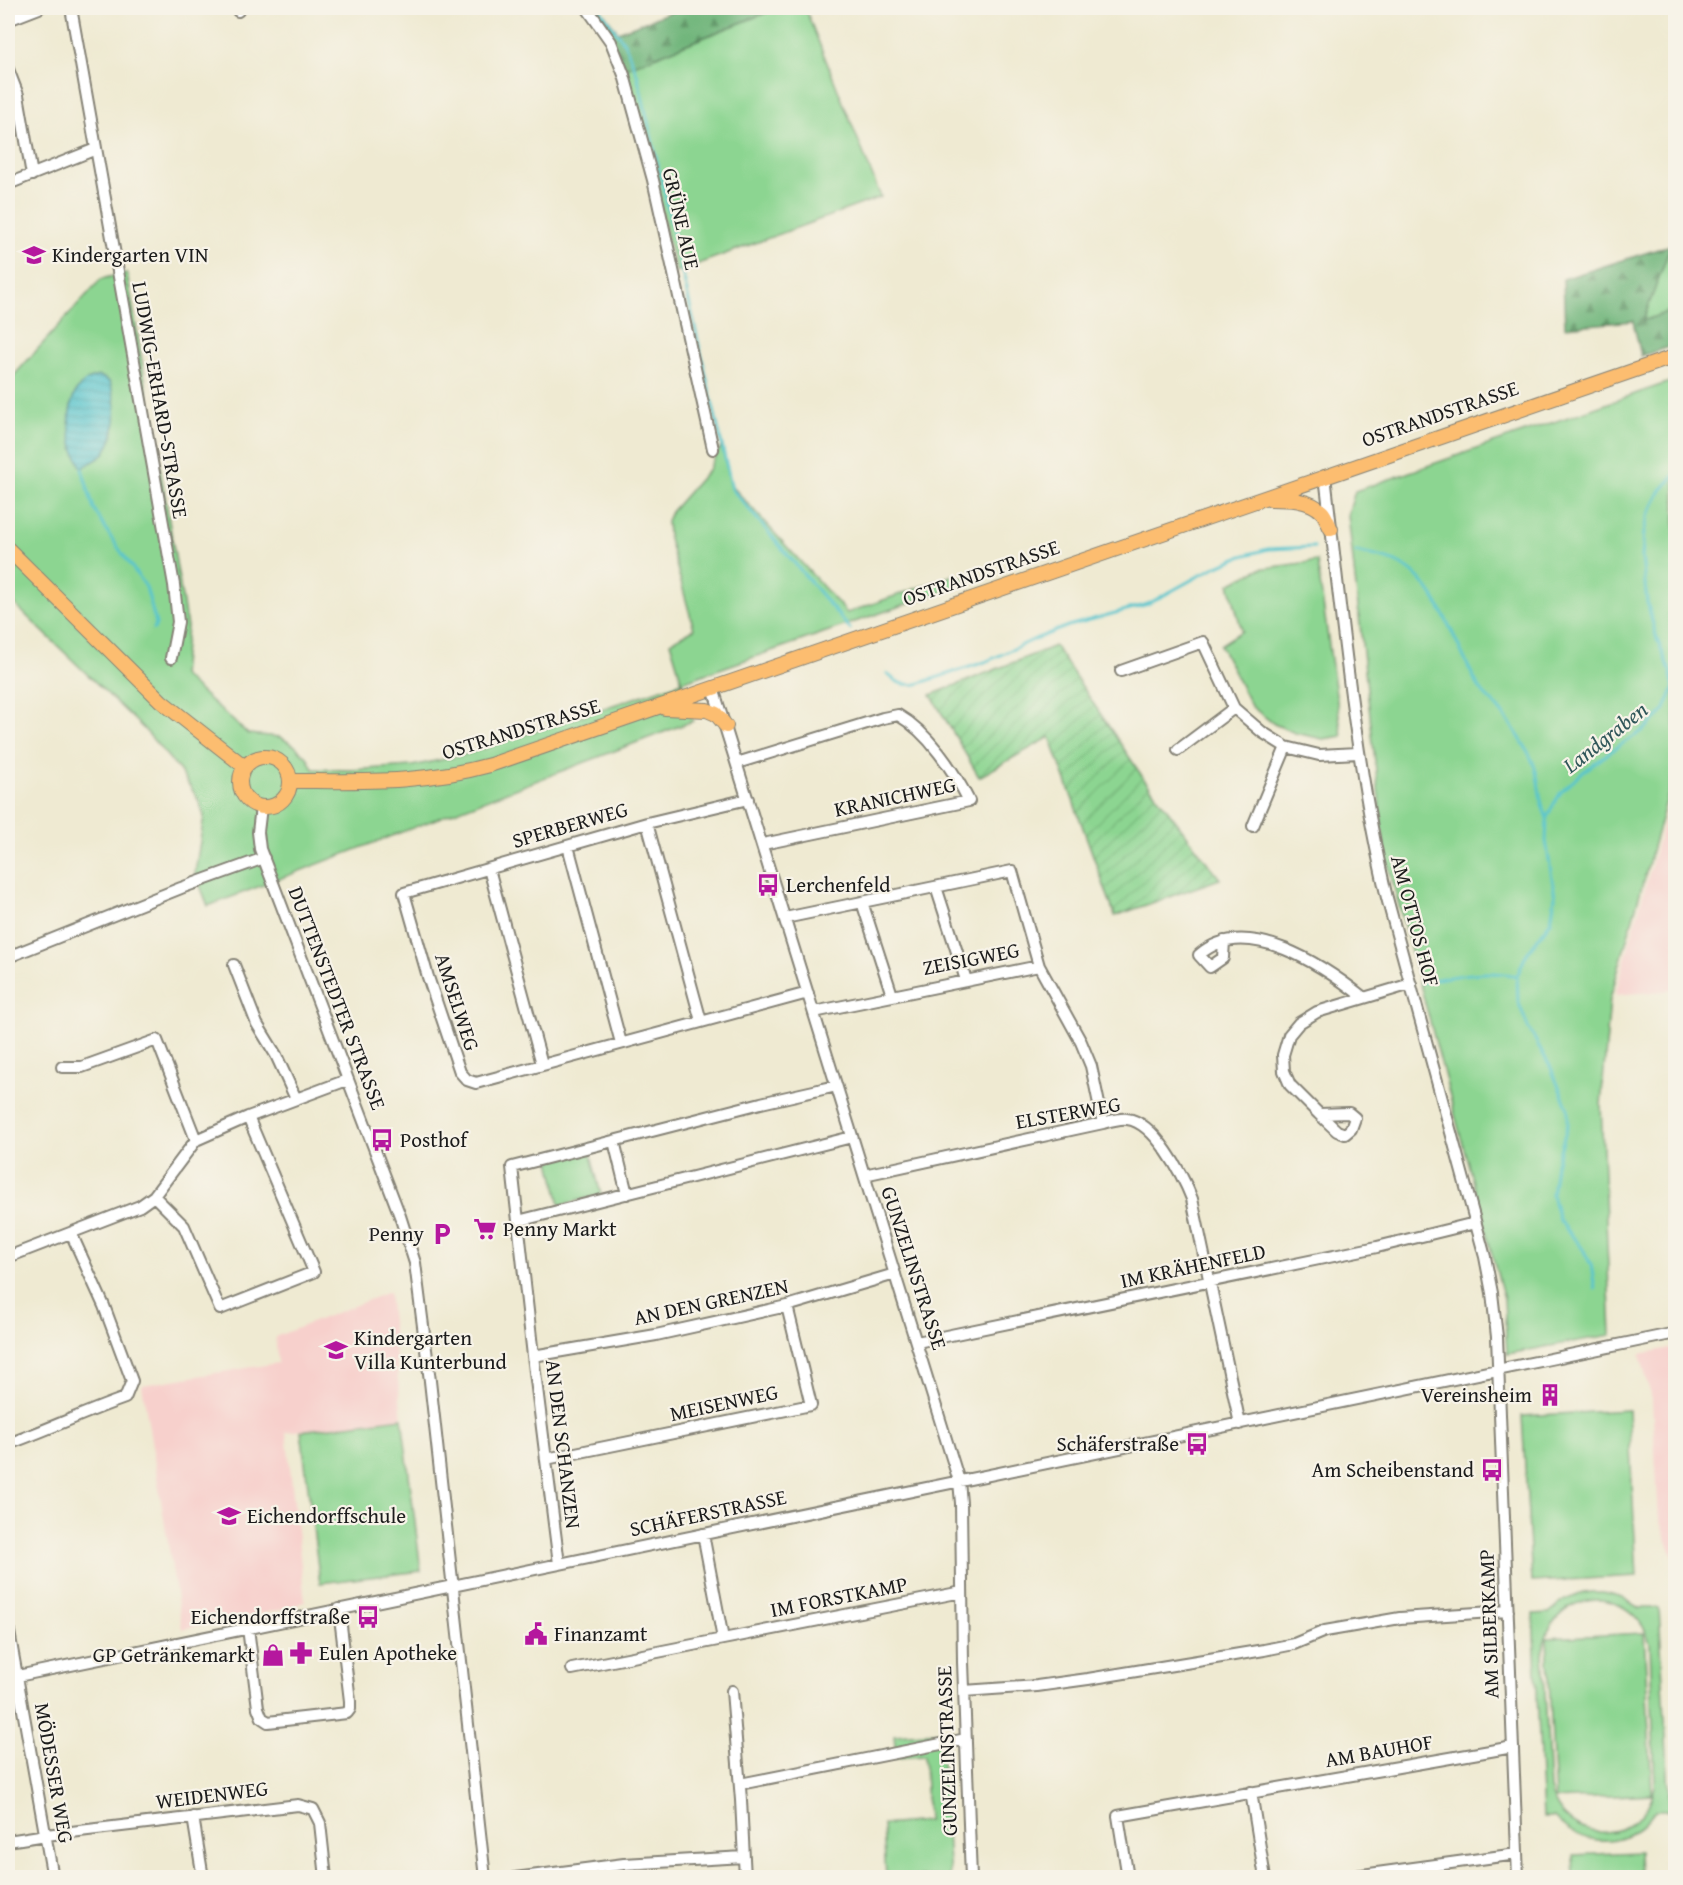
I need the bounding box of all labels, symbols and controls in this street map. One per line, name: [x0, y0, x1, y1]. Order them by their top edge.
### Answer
street label: GRÜNE AUE: [655, 165, 708, 273]
place label: Kindergarten VIN: [52, 239, 209, 270]
school or university icon: Kindergarten VIN: [21, 242, 47, 268]
street label: LUDWIG-ERHARD-STRASSE: [124, 279, 197, 521]
street label: OSTRANDSTRASSE: [1357, 372, 1523, 455]
street label: OSTRANDSTRASSE: [898, 531, 1064, 614]
street label: OSTRANDSTRASSE: [438, 690, 604, 767]
water label: Landgraben: [1555, 694, 1654, 781]
street label: KRANICHWEG: [831, 768, 959, 825]
street label: SPERBERWEG: [508, 793, 631, 856]
street label: AM OTTOS HOF: [1383, 851, 1448, 990]
place label: Lerchenfeld: [786, 869, 891, 900]
bus stop icon: Lerchenfeld: [755, 872, 781, 898]
street label: DUTTENSTEDTER STRASSE: [281, 882, 395, 1114]
street label: ZEISIGWEG: [920, 934, 1022, 983]
street label: AMSELWEG: [427, 949, 488, 1055]
street label: ELSTERWEG: [1013, 1088, 1123, 1137]
place label: Posthof: [400, 1124, 469, 1155]
bus stop icon: Posthof: [369, 1127, 395, 1153]
street label: GUNZELINSTRASSE: [873, 1182, 956, 1354]
place label: Penny Markt: [503, 1213, 617, 1244]
supermarket icon: Penny Markt: [472, 1216, 498, 1242]
place label: Penny: [369, 1218, 425, 1249]
parking icon: Penny: [429, 1221, 455, 1247]
street label: IM KRÄHENFELD: [1117, 1235, 1268, 1296]
street label: AN DEN GRENZEN: [631, 1270, 791, 1333]
place label: Kindergarten Villa Kunterbund: [354, 1322, 508, 1377]
school or university icon: Kindergarten Villa Kunterbund: [323, 1337, 349, 1363]
street label: AN DEN SCHANZEN: [538, 1357, 589, 1531]
street label: MEISENWEG: [667, 1376, 781, 1429]
place label: Vereinsheim: [1421, 1379, 1532, 1410]
building icon: Vereinsheim: [1537, 1382, 1563, 1408]
place label: Schäferstraße: [1056, 1428, 1179, 1459]
bus stop icon: Schäferstraße: [1184, 1431, 1210, 1457]
place label: Am Scheibenstand: [1312, 1454, 1475, 1485]
bus stop icon: Am Scheibenstand: [1479, 1457, 1505, 1483]
street label: SCHÄFERSTRASSE: [627, 1481, 789, 1544]
place label: Eichendorffschule: [247, 1500, 406, 1531]
school or university icon: Eichendorffschule: [216, 1503, 242, 1529]
street label: AM SILBERKAMP: [1470, 1549, 1507, 1699]
street label: IM FORSTKAMP: [768, 1568, 910, 1625]
place label: Eichendorffstraße: [191, 1601, 350, 1632]
bus stop icon: Eichendorffstraße: [355, 1604, 381, 1630]
place label: Finanzamt: [554, 1618, 648, 1649]
public building icon: Finanzamt: [523, 1621, 549, 1647]
place label: Eulen Apotheke: [319, 1637, 457, 1668]
place label: GP Getränkemarkt: [93, 1639, 256, 1670]
pharmacy icon: Eulen Apotheke: [288, 1640, 314, 1666]
shop icon: GP Getränkemarkt: [260, 1642, 286, 1668]
street label: GUNZELINSTRASSE: [928, 1665, 965, 1837]
street label: MÖDESSER WEG: [27, 1700, 82, 1846]
street label: AM BAUHOF: [1322, 1726, 1435, 1775]
street label: WEIDENWEG: [154, 1772, 270, 1817]

